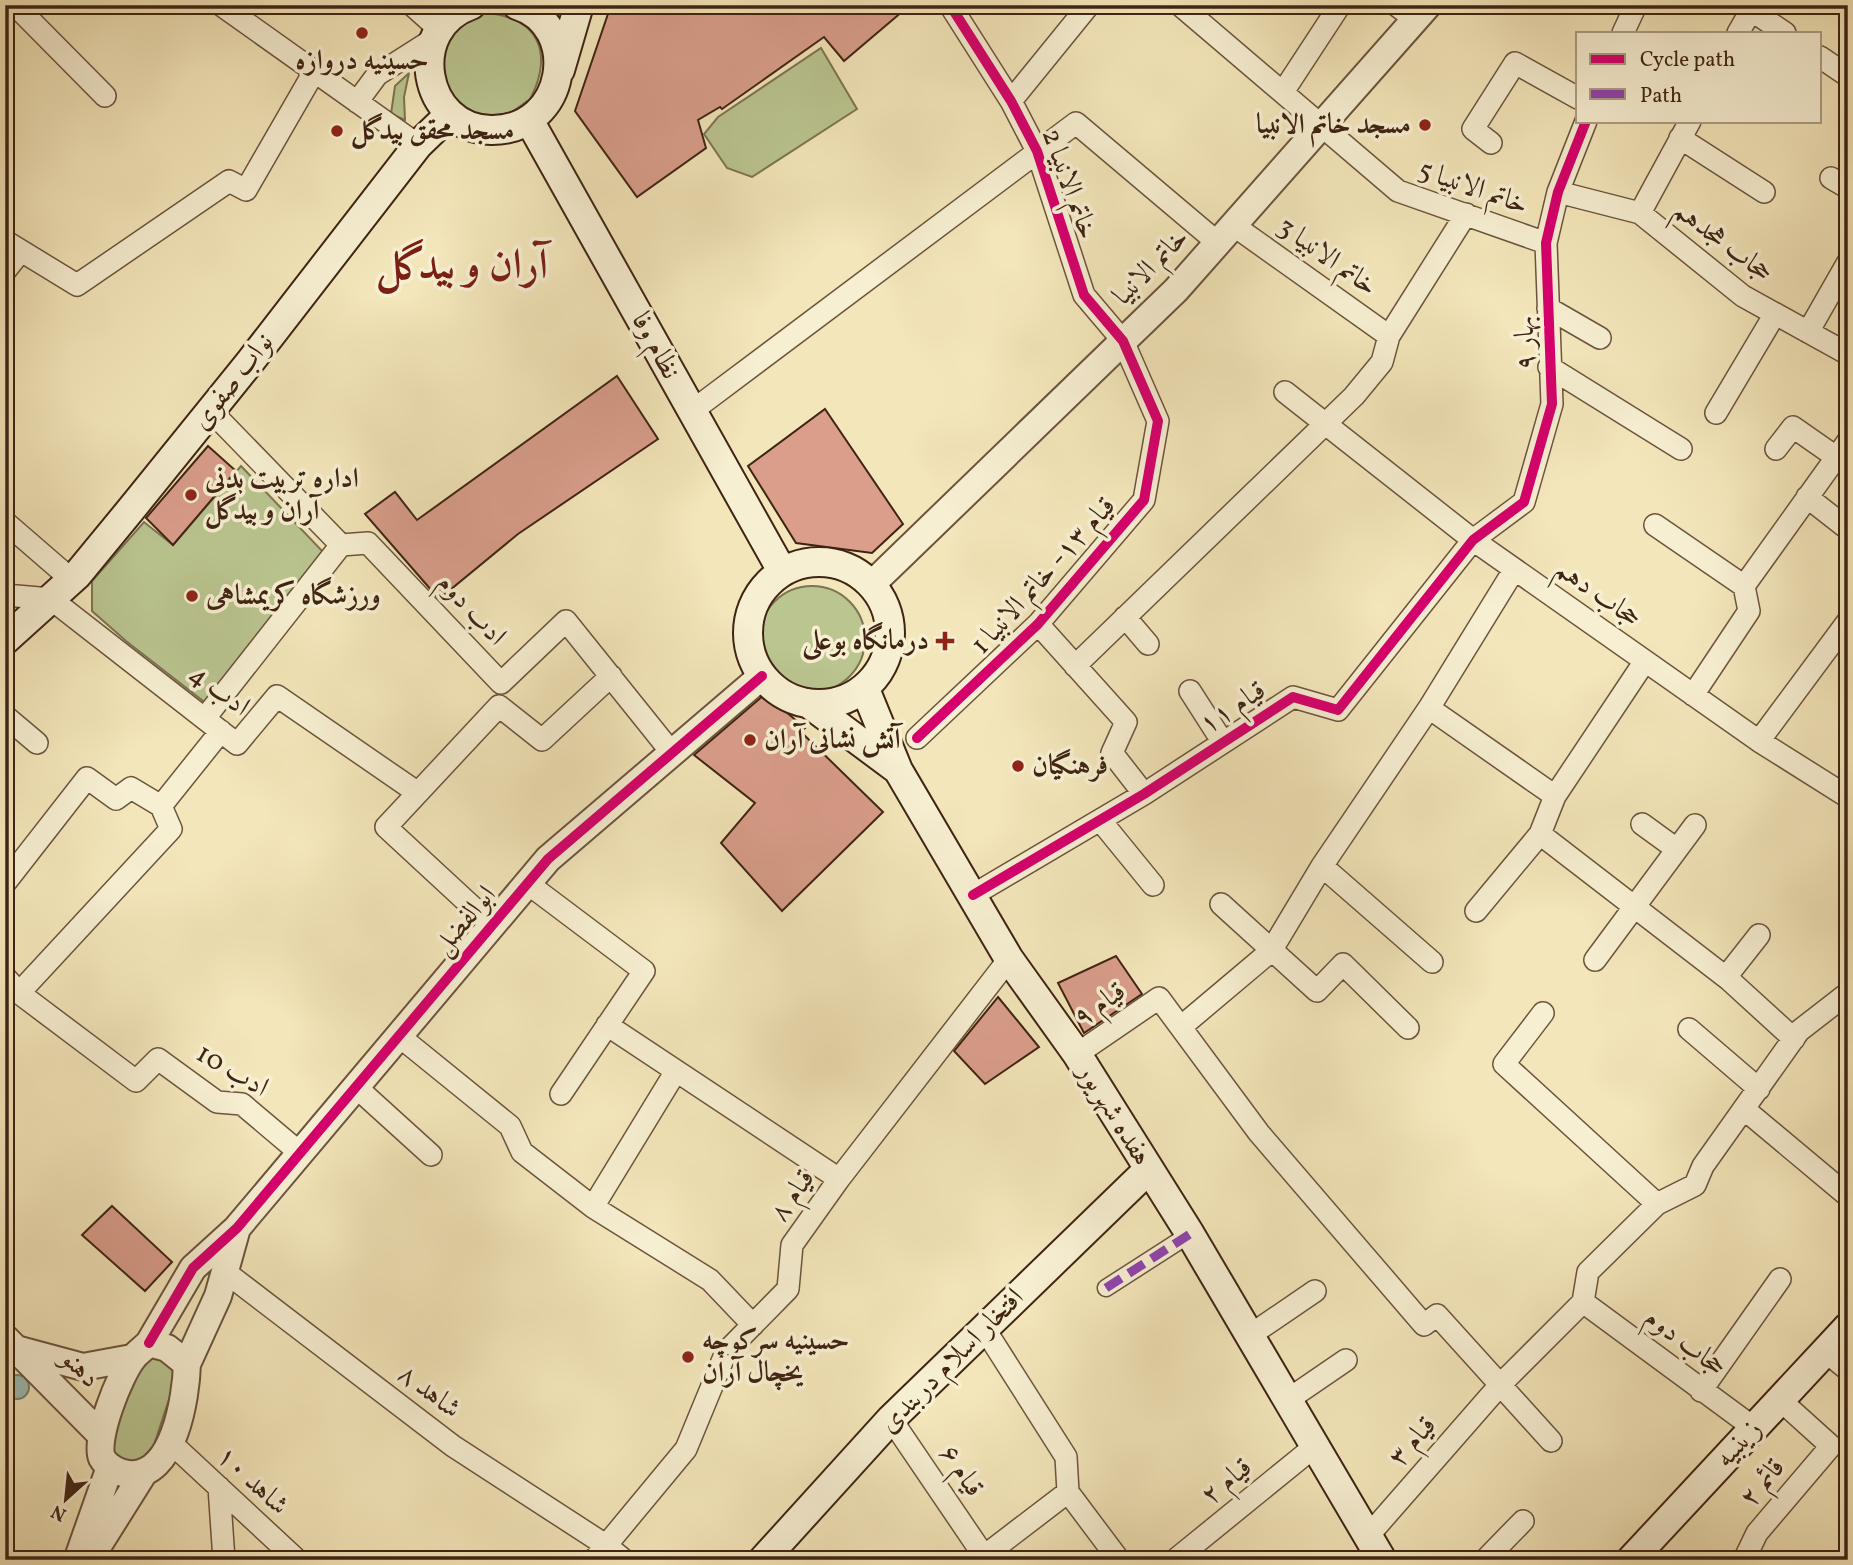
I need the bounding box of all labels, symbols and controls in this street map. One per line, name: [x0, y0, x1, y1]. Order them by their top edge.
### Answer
marker: حسینیه دروازه: [354, 25, 370, 41]
legend: [1576, 32, 1822, 122]
place label: حسینیه دروازه: [295, 42, 429, 81]
text: Cycle path: [1640, 46, 1735, 75]
text: Path: [1640, 82, 1682, 111]
place label: مسجد خاتم الانبیا: [1256, 106, 1411, 148]
place label: مسجد محقق بیدگل: [351, 112, 514, 151]
marker: مسجد خاتم الانبیا: [1417, 117, 1433, 133]
marker: مسجد محقق بیدگل: [329, 123, 345, 139]
street label: خاتم الانبیا 2: [1028, 123, 1107, 246]
street label: خاتم الانبیا 5: [1412, 151, 1533, 228]
street label: حجاب هجدهم: [1662, 191, 1781, 297]
street label: خاتم الانبیا 3: [1267, 208, 1385, 308]
street label: خاتم الانبیا: [1104, 219, 1200, 317]
district label: آران و بیدگل: [376, 238, 553, 297]
street label: نظام وفا: [618, 305, 689, 388]
street label: بهار ۹: [1506, 315, 1546, 371]
street label: نواب صفوی: [183, 325, 283, 439]
place label: اداره تربیت بدنی آران و بیدگل: [204, 460, 359, 531]
marker: اداره تربیت بدنی آران و بیدگل: [183, 487, 199, 503]
street label: قیام ۱۳- خاتم الانبیا 1: [962, 489, 1128, 665]
street label: حجاب دهم: [1544, 550, 1649, 642]
street label: ادب دوم: [425, 565, 515, 657]
place label: ورزشگاه کریمشاهی: [205, 576, 381, 616]
marker: ورزشگاه کریمشاهی: [184, 588, 200, 604]
place label: درمانگاه بوعلی: [801, 621, 929, 661]
marker: درمانگاه بوعلی: [935, 631, 955, 651]
street label: ادب 4: [180, 656, 258, 726]
street label: قیام ۱۱: [1192, 672, 1276, 747]
place label: آتش نشانی آران: [764, 721, 903, 760]
marker: آتش نشانی آران: [742, 732, 758, 748]
place label: فرهنگیان: [1032, 747, 1108, 786]
marker: فرهنگیان: [1010, 758, 1026, 774]
street label: ابوالفضل: [424, 877, 506, 965]
street label: قیام ۹: [1066, 973, 1136, 1040]
street label: ادب 10: [189, 1035, 275, 1107]
street label: هفده شهریور: [1066, 1054, 1161, 1174]
street label: قیام ۸: [761, 1162, 828, 1232]
street label: افتخار اسلام دربندی: [871, 1280, 1036, 1445]
street label: حجاب دوم: [1634, 1299, 1734, 1389]
place label: حسینیه سرکوچه یخچال آران: [702, 1322, 850, 1393]
street label: دهنو: [49, 1338, 109, 1398]
marker: حسینیه سرکوچه یخچال آران: [680, 1349, 696, 1365]
street label: شاهد ۸: [389, 1355, 469, 1429]
street label: قیام ۳: [1380, 1408, 1448, 1478]
street label: زینبیه: [1707, 1411, 1771, 1477]
street label: شاهد ۱۰: [207, 1437, 297, 1525]
street label: قیام ۶: [927, 1437, 993, 1507]
street label: قیام ۲: [1193, 1449, 1263, 1517]
street label: قائم ۲: [1731, 1450, 1797, 1518]
north arrow: [32, 1464, 102, 1534]
text: N: [47, 1498, 71, 1527]

